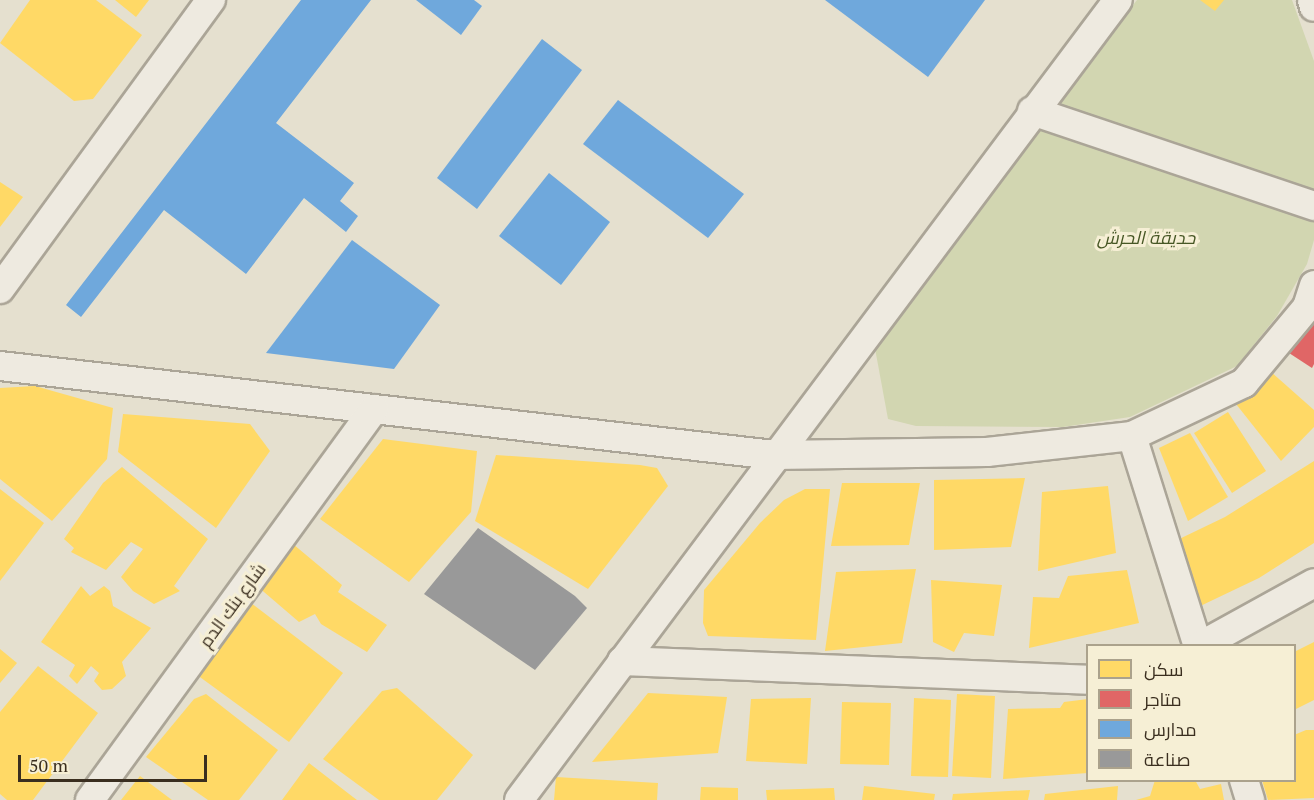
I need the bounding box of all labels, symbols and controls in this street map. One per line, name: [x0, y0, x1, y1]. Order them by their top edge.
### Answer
park label: حديقة الحرش: [1097, 226, 1195, 248]
street label: شارع بنك الدم: [194, 559, 270, 651]
legend: [1086, 644, 1296, 782]
text: سكن: [1144, 657, 1183, 681]
text: متاجر: [1144, 687, 1182, 711]
text: مدارس: [1144, 717, 1197, 741]
scale bar: [21, 743, 210, 781]
text: صناعة: [1144, 747, 1190, 771]
text: 50 m: [29, 753, 68, 777]

